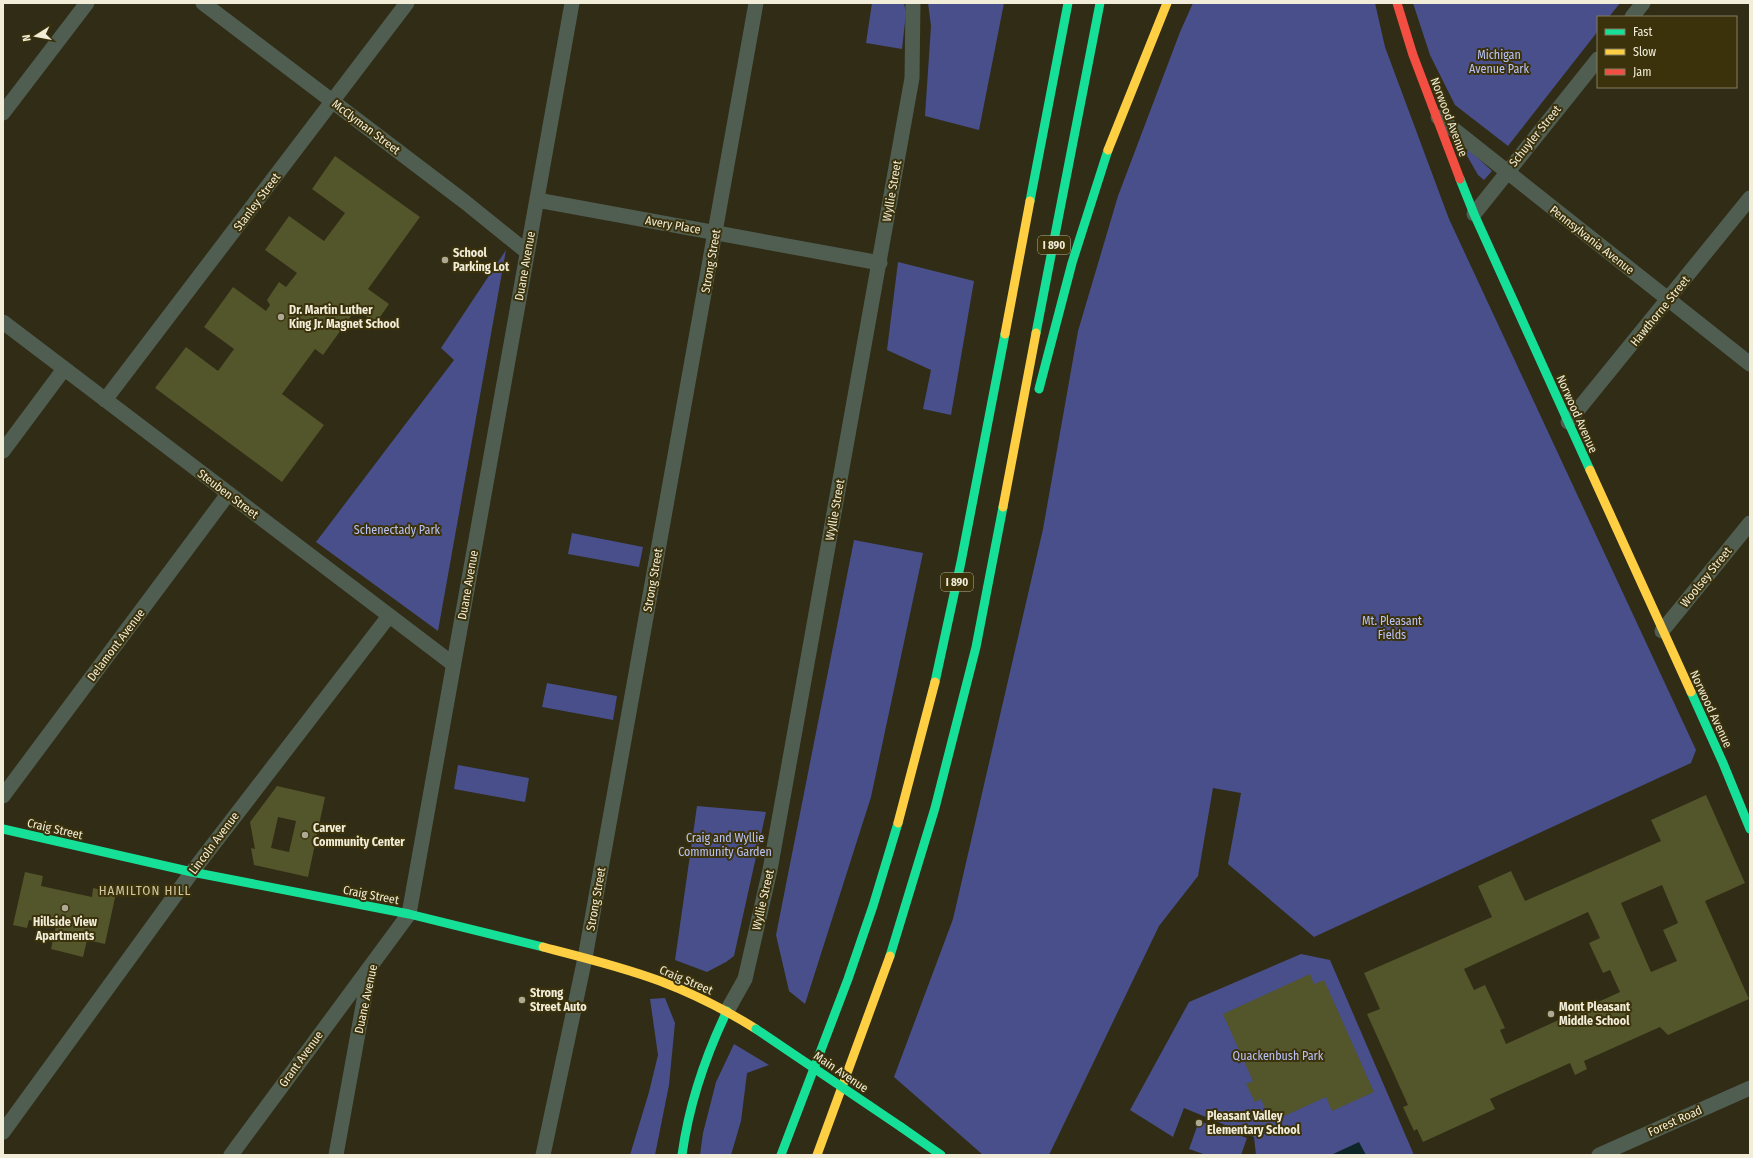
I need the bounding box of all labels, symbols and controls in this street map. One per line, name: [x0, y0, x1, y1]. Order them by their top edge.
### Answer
north arrow: [16, 16, 56, 56]
legend: [1597, 16, 1737, 88]
text: Fast: [1633, 25, 1652, 39]
text: N: [20, 33, 34, 42]
text: Slow: [1633, 45, 1656, 59]
park label: Michigan Avenue Park: [1469, 48, 1529, 76]
text: Jam: [1633, 65, 1651, 79]
street label: Norwood Avenue: [1427, 75, 1471, 159]
street label: McClyman Street: [329, 97, 403, 157]
street label: Schuyler Street: [1506, 103, 1564, 169]
street label: Wyllie Street: [880, 159, 904, 223]
street label: Stanley Street: [231, 170, 283, 234]
street label: Pennsylvania Avenue: [1547, 203, 1637, 277]
street label: Avery Place: [644, 213, 702, 237]
street label: Strong Street: [699, 228, 723, 294]
street label: Duane Avenue: [512, 230, 538, 302]
road number: I 890: [1038, 236, 1070, 254]
place label: School Parking Lot: [453, 246, 510, 274]
marker: School Parking Lot: [440, 255, 450, 265]
street label: Hawthorne Street: [1627, 273, 1693, 349]
place label: Dr. Martin Luther King Jr. Magnet School: [289, 303, 400, 331]
marker: Dr. Martin Luther King Jr. Magnet School: [276, 312, 286, 322]
street label: Norwood Avenue: [1554, 373, 1600, 455]
street label: Steuben Street: [195, 466, 261, 522]
street label: Wyllie Street: [823, 478, 847, 542]
park label: Schenectady Park: [354, 523, 441, 537]
street label: Woolsey Street: [1677, 544, 1735, 610]
street label: Strong Street: [641, 547, 665, 613]
street label: Duane Avenue: [455, 549, 481, 621]
road number: I 890: [941, 573, 973, 591]
street label: Delamont Avenue: [84, 606, 148, 684]
park label: Mt. Pleasant Fields: [1362, 614, 1422, 642]
street label: Norwood Avenue: [1687, 668, 1735, 750]
street label: Lincoln Avenue: [186, 809, 242, 877]
street label: Craig Street: [26, 816, 84, 842]
place label: Carver Community Center: [313, 821, 405, 849]
marker: Carver Community Center: [300, 830, 310, 840]
park label: Craig and Wyllie Community Garden: [678, 831, 772, 859]
street label: Strong Street: [584, 866, 608, 932]
street label: Wyllie Street: [749, 868, 777, 932]
district label: HAMILTON HILL: [99, 883, 191, 898]
street label: Craig Street: [342, 883, 400, 907]
marker: Hillside View Apartments: [60, 903, 70, 913]
place label: Hillside View Apartments: [33, 915, 98, 943]
street label: Craig Street: [657, 962, 715, 998]
street label: Duane Avenue: [352, 963, 380, 1035]
place label: Strong Street Auto: [530, 986, 587, 1014]
marker: Strong Street Auto: [517, 995, 527, 1005]
place label: Mont Pleasant Middle School: [1559, 1000, 1631, 1028]
marker: Mont Pleasant Middle School: [1546, 1009, 1556, 1019]
street label: Grant Avenue: [276, 1028, 326, 1090]
street label: Main Avenue: [811, 1049, 871, 1095]
park label: Quackenbush Park: [1233, 1049, 1324, 1063]
street label: Forest Road: [1646, 1103, 1704, 1139]
place label: Pleasant Valley Elementary School: [1207, 1109, 1301, 1137]
marker: Pleasant Valley Elementary School: [1194, 1118, 1204, 1128]

